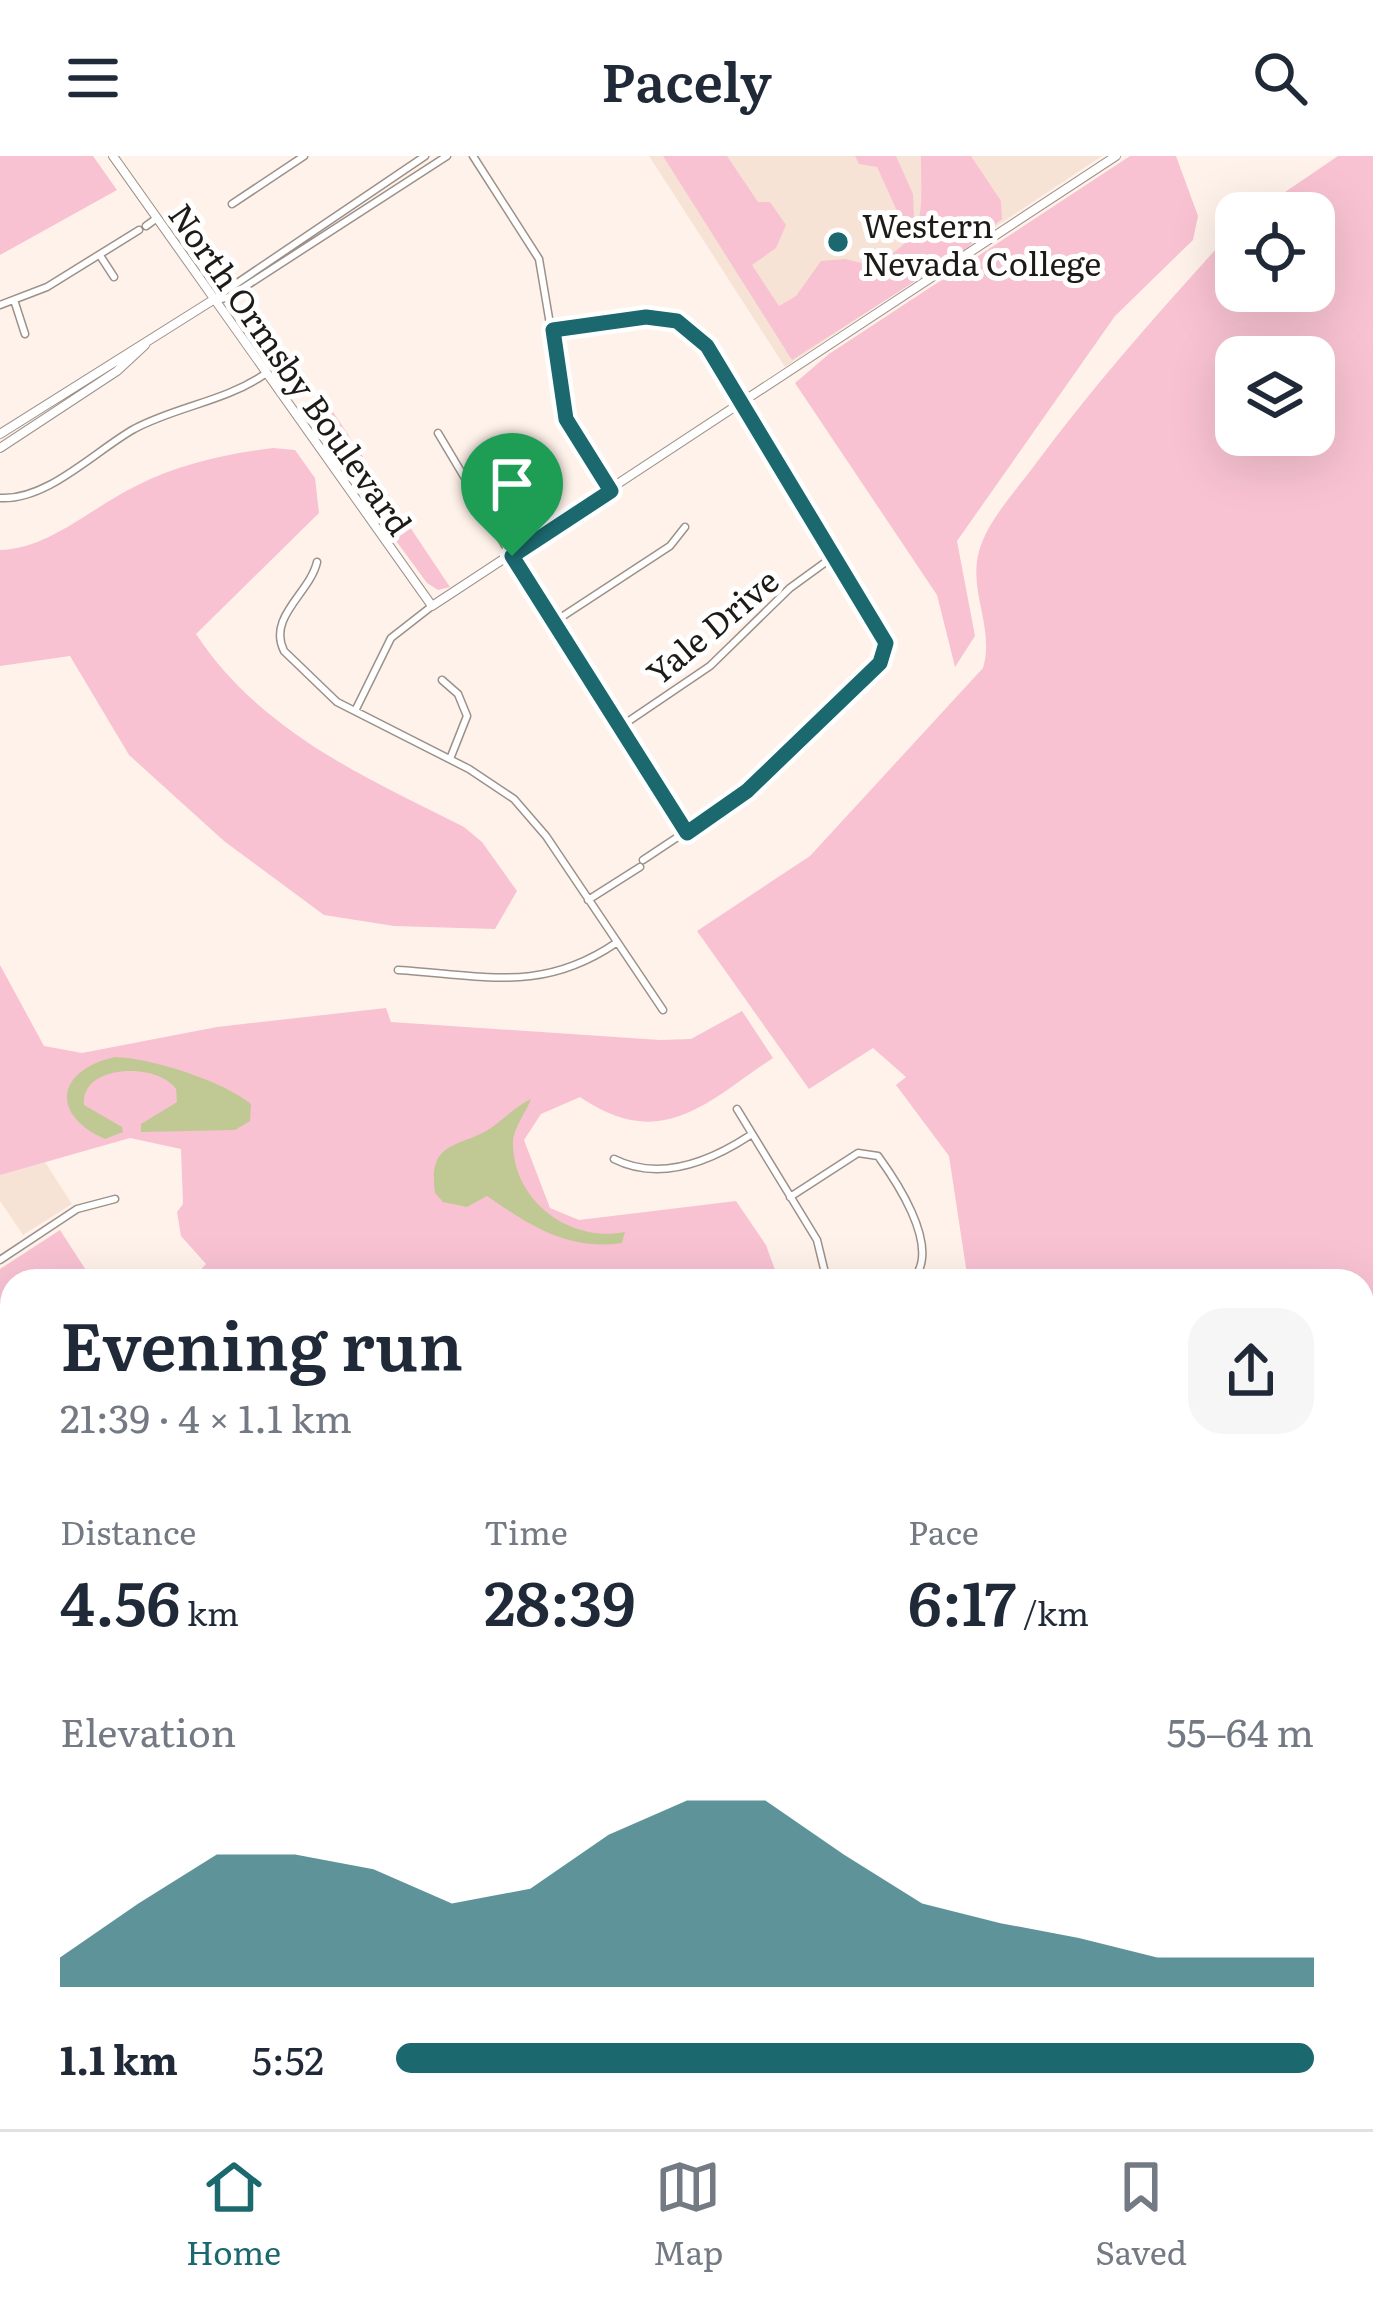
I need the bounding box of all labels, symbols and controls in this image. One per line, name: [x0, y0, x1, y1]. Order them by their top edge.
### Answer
text: Pacely: [601, 38, 772, 119]
icon: menu: [60, 45, 126, 111]
icon: search: [1247, 45, 1313, 111]
street label: North Ormsby Boulevard: [159, 192, 425, 544]
map controls: [1215, 192, 1335, 456]
button: locate: [1215, 192, 1335, 312]
place label: Western Nevada College: [862, 199, 1101, 286]
marker: Western Nevada College: [825, 229, 851, 255]
button: layers: [1215, 336, 1335, 456]
pin: [461, 433, 563, 556]
icon: arrive: [479, 451, 545, 517]
street label: Yale Drive: [634, 555, 788, 695]
text: Evening run: [60, 1293, 463, 1391]
button: share: [1188, 1308, 1314, 1434]
text: 21:39 · 4 × 1.1 km: [60, 1387, 352, 1445]
text: Distance: [60, 1506, 196, 1555]
text: Time: [484, 1506, 568, 1555]
text: Pace: [908, 1506, 979, 1555]
text: 4.56: [60, 1555, 180, 1644]
text: 28:39: [484, 1555, 635, 1644]
text: 6:17: [908, 1555, 1016, 1644]
text: km: [180, 1587, 239, 1636]
text: /km: [1016, 1587, 1089, 1636]
text: Elevation: [60, 1701, 236, 1759]
text: 55–64 m: [1167, 1701, 1314, 1759]
text: 1.1 km: [60, 2029, 178, 2087]
text: 5:52: [252, 2029, 324, 2087]
tab: Home: [186, 2154, 281, 2275]
tab: Map: [653, 2154, 723, 2275]
tab: Saved: [1095, 2154, 1187, 2275]

